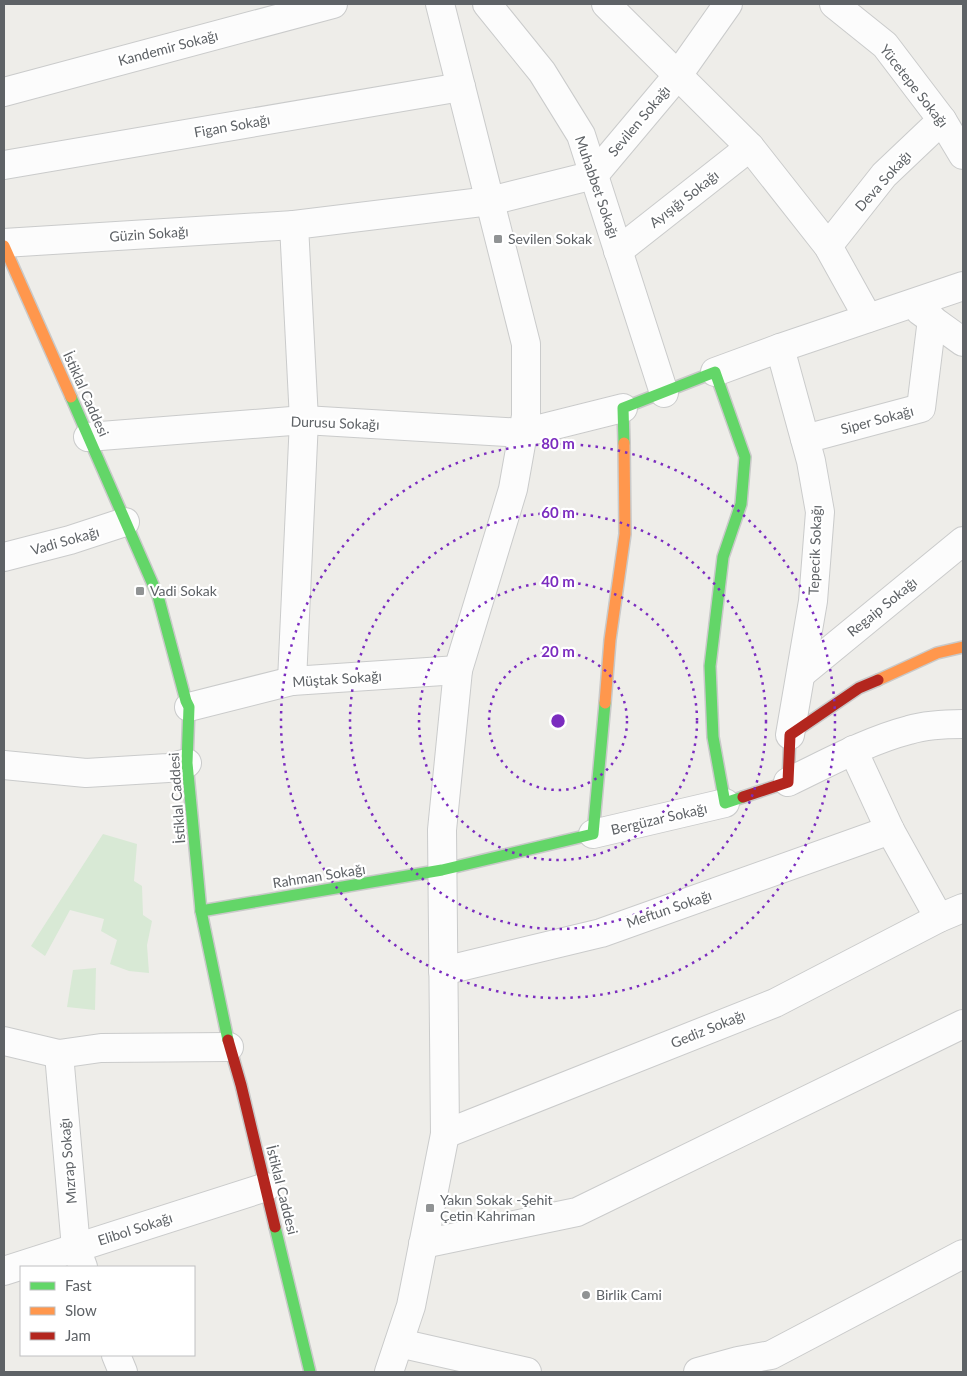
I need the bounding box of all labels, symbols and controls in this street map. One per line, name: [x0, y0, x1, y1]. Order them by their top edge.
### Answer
street label: Kandemir Sokağı: [116, 26, 220, 69]
street label: Yücetepe Sokağı: [877, 41, 952, 131]
street label: Sevilen Sokağı: [604, 82, 673, 160]
street label: Figan Sokağı: [192, 110, 271, 141]
street label: Muhabbet Sokağı: [572, 133, 623, 240]
street label: Deva Sokağı: [851, 147, 914, 214]
street label: Ayışığı Sokağı: [646, 166, 722, 231]
street label: Güzin Sokağı: [109, 222, 189, 245]
place label: Sevilen Sokak: [508, 230, 593, 247]
marker: Sevilen Sokak: [492, 233, 504, 245]
street label: İstiklal Caddesi: [60, 349, 113, 439]
street label: Siper Sokağı: [839, 402, 915, 437]
street label: Durusu Sokağı: [290, 412, 380, 433]
text: 80 m: [541, 434, 575, 452]
text: 60 m: [541, 503, 575, 521]
street label: Tepecik Sokağı: [804, 505, 825, 595]
street label: Vadi Sokağı: [29, 523, 101, 558]
text: 40 m: [541, 572, 575, 590]
street label: Regaip Sokağı: [843, 573, 920, 640]
place label: Vadi Sokak: [150, 582, 218, 599]
marker: Vadi Sokak: [134, 585, 146, 597]
text: 20 m: [541, 642, 575, 660]
street label: Müştak Sokağı: [292, 667, 382, 690]
centre of rings: [549, 712, 567, 730]
street label: İstiklal Caddesi: [165, 752, 188, 844]
street label: Bergüzar Sokağı: [609, 799, 709, 838]
street label: Rahman Sokağı: [271, 860, 366, 891]
street label: Meftun Sokağı: [624, 886, 714, 931]
street label: Gediz Sokağı: [668, 1006, 748, 1051]
street label: Mızrap Sokağı: [55, 1117, 80, 1205]
street label: İstiklal Caddesi: [263, 1143, 302, 1236]
place label: Yakın Sokak -Şehit Çetin Kahriman: [440, 1191, 553, 1224]
marker: Yakın Sokak -Şehit Çetin Kahriman: [424, 1202, 436, 1214]
street label: Elibol Sokağı: [95, 1208, 174, 1249]
legend: [20, 1266, 195, 1356]
text: Fast: [65, 1276, 92, 1294]
place label: Birlik Cami: [596, 1286, 662, 1303]
marker: Birlik Cami: [580, 1289, 592, 1301]
text: Slow: [65, 1301, 97, 1319]
text: Jam: [65, 1326, 91, 1344]

